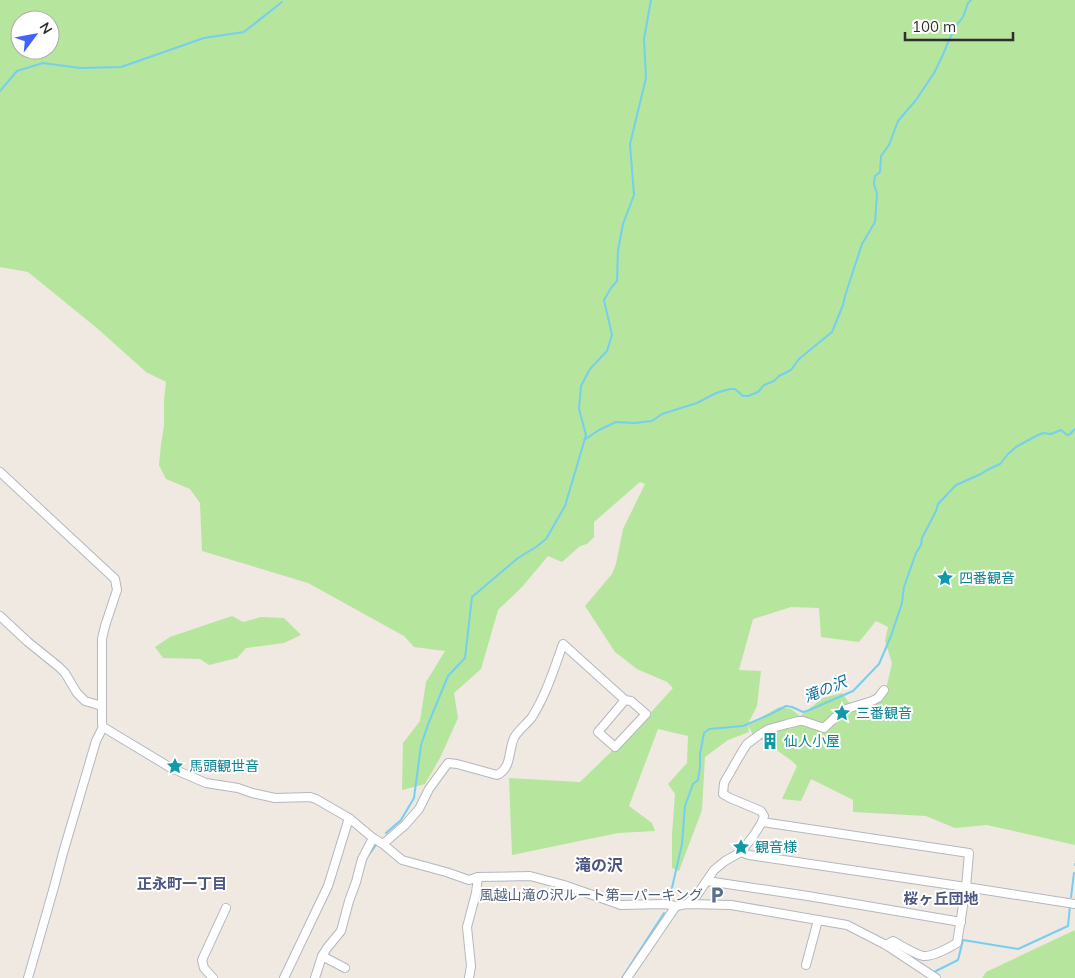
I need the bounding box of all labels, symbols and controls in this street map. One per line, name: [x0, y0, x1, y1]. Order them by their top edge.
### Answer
north arrow: [10, 10, 60, 60]
scale bar: [905, 10, 1012, 42]
text: 100 m: [912, 17, 956, 36]
text: N: [36, 19, 56, 37]
place icon: 四番観音: [935, 568, 955, 588]
place label: 四番観音: [959, 569, 1015, 587]
water label: 滝の沢: [801, 671, 851, 706]
place icon: 三番観音: [832, 703, 852, 723]
place label: 三番観音: [856, 704, 912, 722]
building icon: 仙人小屋: [760, 731, 780, 751]
place label: 仙人小屋: [784, 732, 840, 750]
place icon: 馬頭観世音: [165, 756, 185, 776]
place label: 馬頭観世音: [189, 757, 259, 775]
place icon: 観音様: [731, 837, 751, 857]
place label: 観音様: [755, 838, 797, 856]
district label: 滝の沢: [575, 855, 623, 875]
district label: 正永町一丁目: [137, 874, 227, 893]
parking icon: 風越山滝の沢ルート第一パーキング: [707, 885, 727, 905]
place label: 風越山滝の沢ルート第一パーキング: [479, 886, 703, 904]
district label: 桜ヶ丘団地: [903, 889, 979, 908]

